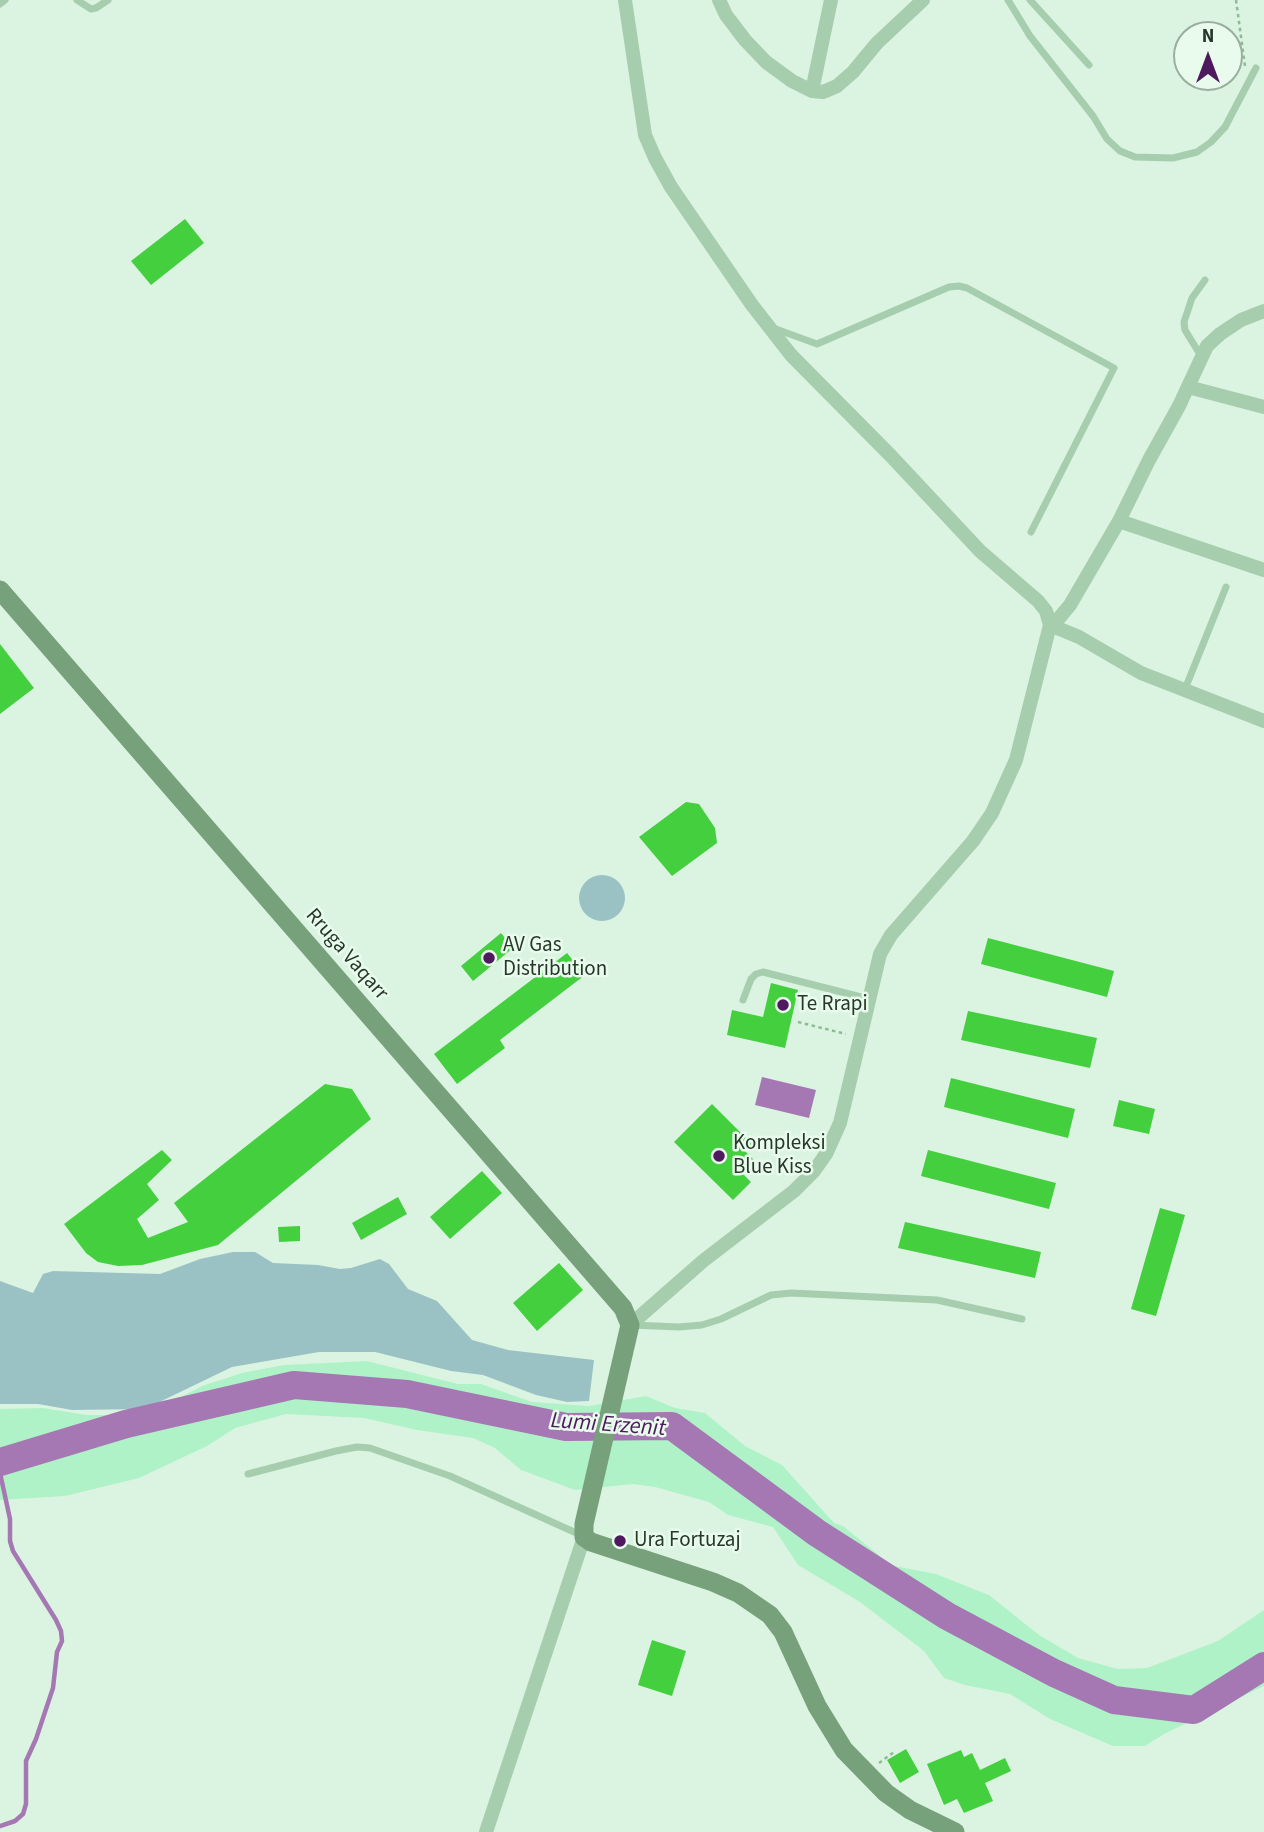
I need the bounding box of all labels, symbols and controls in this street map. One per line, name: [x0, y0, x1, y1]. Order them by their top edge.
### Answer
north arrow: [1173, 21, 1243, 91]
text: N: [1202, 23, 1214, 50]
street label: Rruga Vaqarr: [299, 904, 393, 1006]
place label: AV Gas Distribution: [503, 933, 607, 983]
marker: AV Gas Distribution: [481, 950, 497, 966]
place label: Te Rrapi: [797, 992, 868, 1018]
marker: Te Rrapi: [775, 997, 791, 1013]
place label: Kompleksi Blue Kiss: [733, 1131, 826, 1181]
marker: Kompleksi Blue Kiss: [711, 1148, 727, 1164]
water label: Lumi Erzenit: [550, 1408, 666, 1444]
place label: Ura Fortuzaj: [634, 1528, 741, 1554]
marker: Ura Fortuzaj: [612, 1533, 628, 1549]

